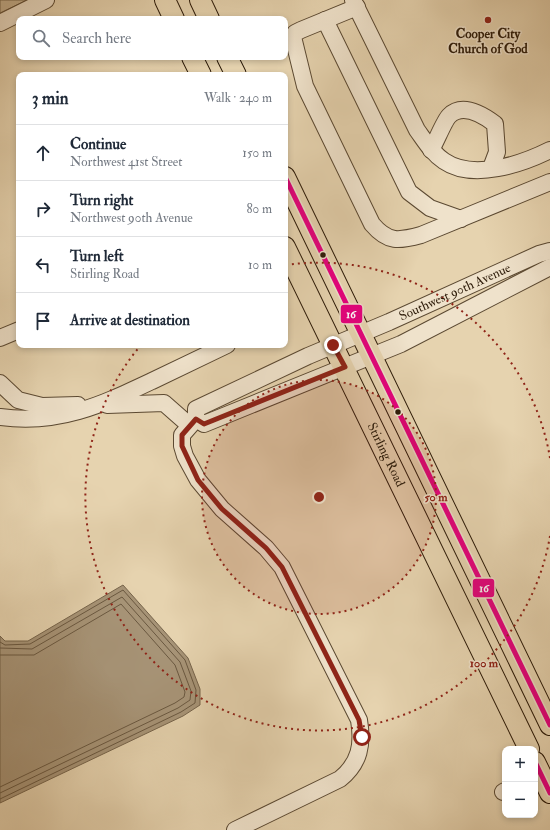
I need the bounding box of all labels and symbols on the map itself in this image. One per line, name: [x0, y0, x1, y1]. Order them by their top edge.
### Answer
marker: Cooper City Church of God: [483, 15, 493, 25]
place label: Cooper City Church of God: [448, 26, 528, 57]
unlabelled marker: [318, 250, 328, 260]
street label: Southwest 90th Avenue: [397, 260, 514, 324]
line badge: 16: [340, 304, 363, 324]
text: 16: [346, 308, 357, 321]
route end: [324, 336, 342, 354]
unlabelled marker: [393, 407, 403, 417]
street label: Stirling Road: [364, 420, 409, 490]
centre of rings: [312, 490, 326, 504]
text: 50 m: [424, 490, 448, 505]
line badge: 16: [472, 578, 495, 598]
text: 16: [479, 582, 490, 595]
text: 100 m: [470, 656, 499, 671]
route start: [353, 728, 371, 746]

